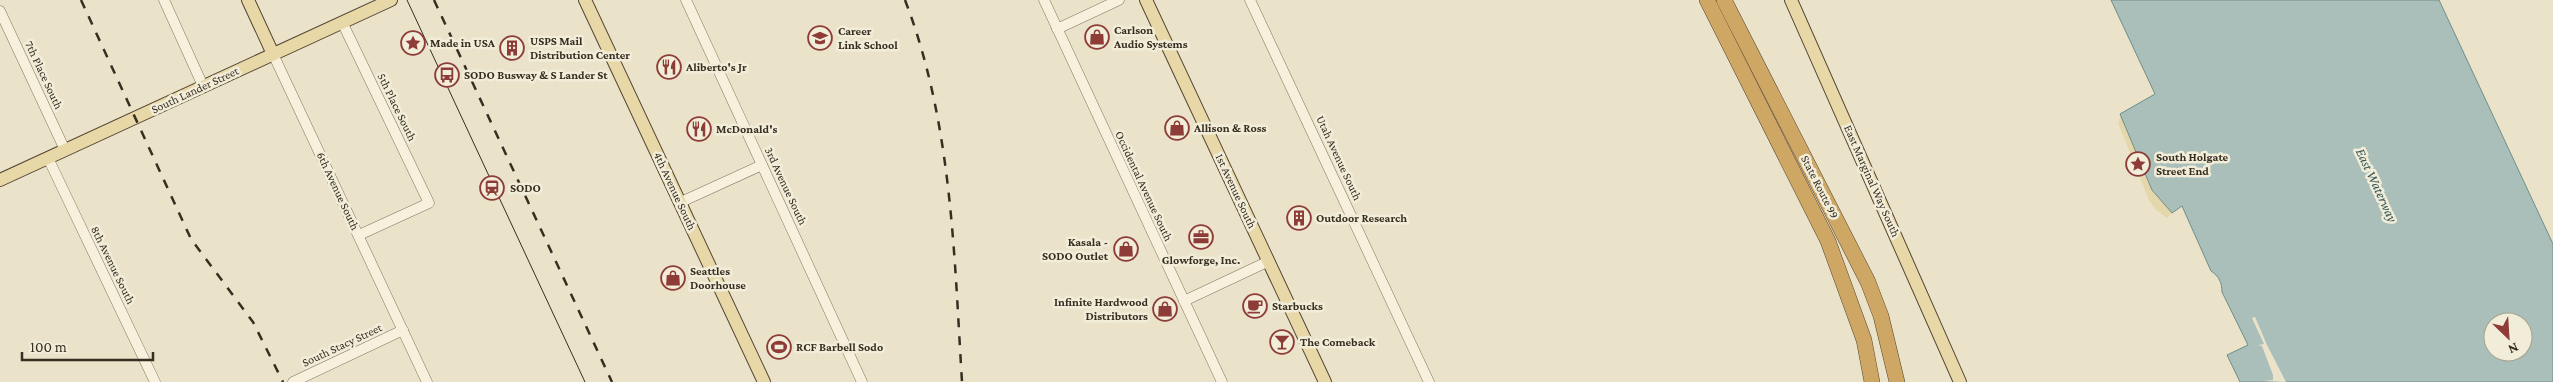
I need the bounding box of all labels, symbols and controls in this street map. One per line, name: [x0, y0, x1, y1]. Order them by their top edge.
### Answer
place label: Carlson Audio Systems: [1113, 23, 1188, 51]
place label: Career Link School: [838, 24, 898, 52]
shop icon: Carlson Audio Systems: [1084, 24, 1110, 50]
school or university icon: Career Link School: [807, 25, 833, 51]
place icon: Made in USA: [400, 30, 426, 56]
place label: USPS Mail Distribution Center: [530, 34, 630, 62]
building icon: USPS Mail Distribution Center: [499, 35, 525, 61]
place label: Made in USA: [430, 36, 496, 50]
street label: 7th Place South: [22, 39, 66, 112]
restaurant icon: Aliberto's Jr: [656, 54, 682, 80]
place label: Aliberto's Jr: [685, 60, 747, 74]
bus stop icon: SODO Busway & S Lander St: [434, 62, 460, 88]
street label: South Lander Street: [149, 63, 242, 116]
place label: SODO Busway & S Lander St: [464, 68, 608, 82]
street label: 5th Place South: [375, 71, 420, 144]
street label: Utah Avenue South: [1313, 113, 1365, 203]
shop icon: Allison & Ross: [1164, 115, 1190, 141]
restaurant icon: McDonald's: [686, 116, 712, 142]
place label: Allison & Ross: [1193, 121, 1267, 135]
place label: McDonald's: [716, 122, 777, 136]
street label: East Marginal Way South: [1841, 123, 1903, 240]
street label: Occidental Avenue South: [1112, 129, 1176, 244]
street label: 3rd Avenue South: [762, 145, 810, 228]
water label: East Waterway: [2353, 145, 2401, 225]
street label: 6th Avenue South: [314, 150, 362, 233]
street label: 4th Avenue South: [651, 150, 699, 233]
place label: South Holgate Street End: [2156, 150, 2229, 178]
street label: 1st Avenue South: [1213, 151, 1260, 231]
place icon: South Holgate Street End: [2125, 151, 2151, 177]
street label: State Route 99: [1798, 153, 1842, 221]
station icon: SODO: [479, 175, 505, 201]
place label: SODO: [510, 181, 541, 195]
building icon: Outdoor Research: [1286, 205, 1312, 231]
place label: Outdoor Research: [1316, 211, 1407, 225]
street label: 8th Avenue South: [88, 224, 138, 307]
office icon: Glowforge, Inc.: [1188, 224, 1214, 250]
place label: Kasala - SODO Outlet: [1042, 235, 1109, 263]
shop icon: Kasala - SODO Outlet: [1113, 236, 1139, 262]
place label: Glowforge, Inc.: [1162, 253, 1240, 267]
place label: Seattles Doorhouse: [690, 264, 746, 292]
shop icon: Seattles Doorhouse: [660, 265, 686, 291]
cafe icon: Starbucks: [1242, 293, 1268, 319]
place label: Infinite Hardwood Distributors: [1054, 295, 1148, 323]
shop icon: Infinite Hardwood Distributors: [1152, 296, 1178, 322]
place label: Starbucks: [1272, 299, 1323, 313]
north arrow: [2483, 312, 2533, 362]
street label: South Stacy Street: [300, 320, 385, 370]
bar icon: The Comeback: [1269, 329, 1295, 355]
scale bar: [22, 330, 154, 362]
sports icon: RCF Barbell Sodo: [766, 334, 792, 360]
place label: The Comeback: [1300, 335, 1376, 349]
text: 100 m: [30, 339, 67, 355]
place label: RCF Barbell Sodo: [796, 340, 883, 354]
text: N: [2505, 340, 2521, 358]

